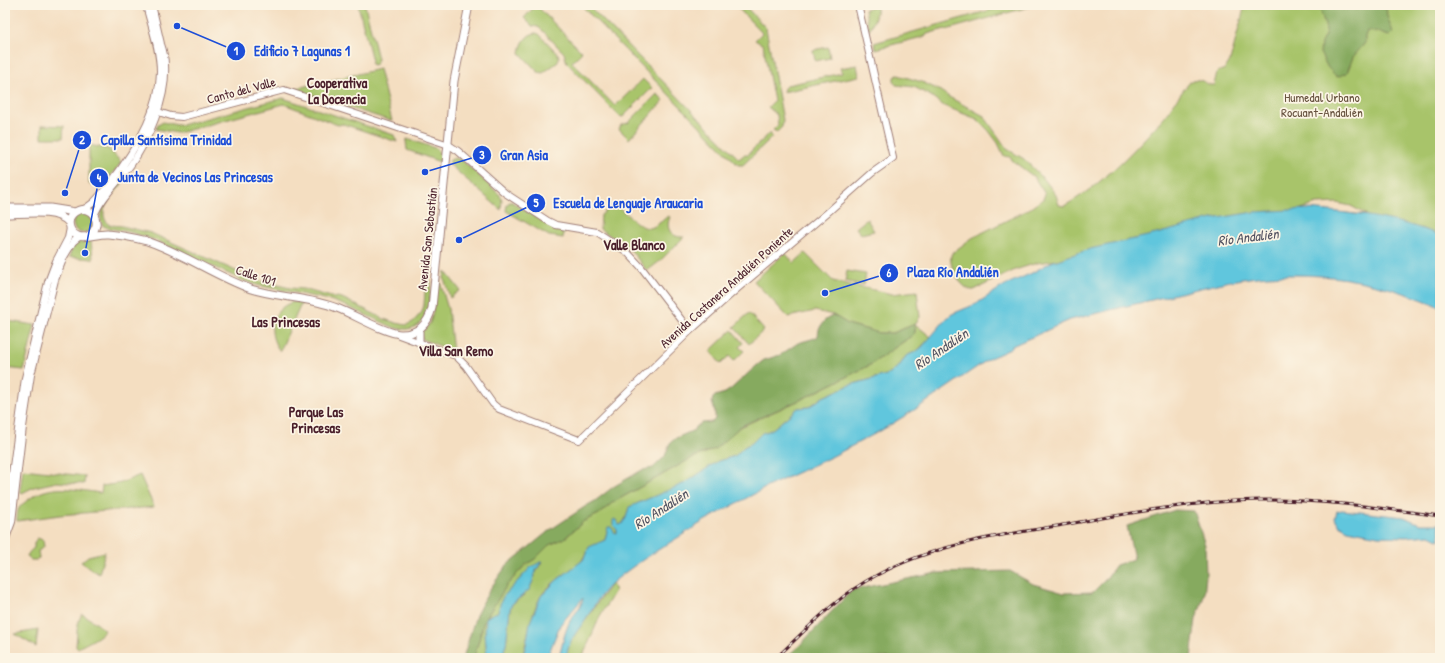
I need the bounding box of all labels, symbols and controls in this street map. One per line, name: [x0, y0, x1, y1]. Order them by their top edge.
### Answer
callout: Edificio 7 Lagunas 1: [226, 38, 358, 64]
text: Edificio 7 Lagunas 1: [254, 41, 350, 62]
text: 1: [234, 42, 239, 59]
street label: Canto del Valle: [205, 72, 277, 108]
district label: Cooperativa La Docencia: [307, 73, 368, 108]
park label: Humedal Urbano Rocuant-Andalién: [1281, 88, 1363, 121]
callout: Capilla Santísima Trinidad: [72, 127, 239, 153]
text: Capilla Santísima Trinidad: [101, 130, 232, 151]
text: 2: [79, 131, 85, 148]
callout: Gran Asia: [472, 142, 556, 168]
text: Gran Asia: [500, 145, 549, 164]
text: 3: [479, 146, 485, 163]
callout: Junta de Vecinos Las Princesas: [89, 165, 281, 191]
text: Junta de Vecinos Las Princesas: [117, 167, 273, 186]
text: 4: [97, 169, 102, 186]
street label: Avenida San Sebastián: [413, 186, 441, 291]
callout: Escuela de Lenguaje Araucaria: [526, 190, 711, 216]
text: Escuela de Lenguaje Araucaria: [553, 193, 703, 214]
text: 5: [533, 194, 539, 211]
street label: Avenida Costanera Andalién Poniente: [656, 222, 796, 352]
water label: Río Andalién: [1216, 223, 1281, 250]
district label: Valle Blanco: [603, 235, 665, 254]
street label: Calle 101: [234, 260, 279, 290]
callout: Plaza Río Andalién: [879, 260, 1007, 286]
text: Plaza Río Andalién: [907, 262, 999, 281]
text: 6: [887, 264, 892, 281]
district label: Las Princesas: [252, 312, 321, 331]
water label: Río Andalién: [910, 323, 973, 374]
district label: Villa San Remo: [419, 341, 493, 360]
district label: Parque Las Princesas: [289, 402, 344, 437]
water label: Río Andalién: [630, 483, 693, 533]

